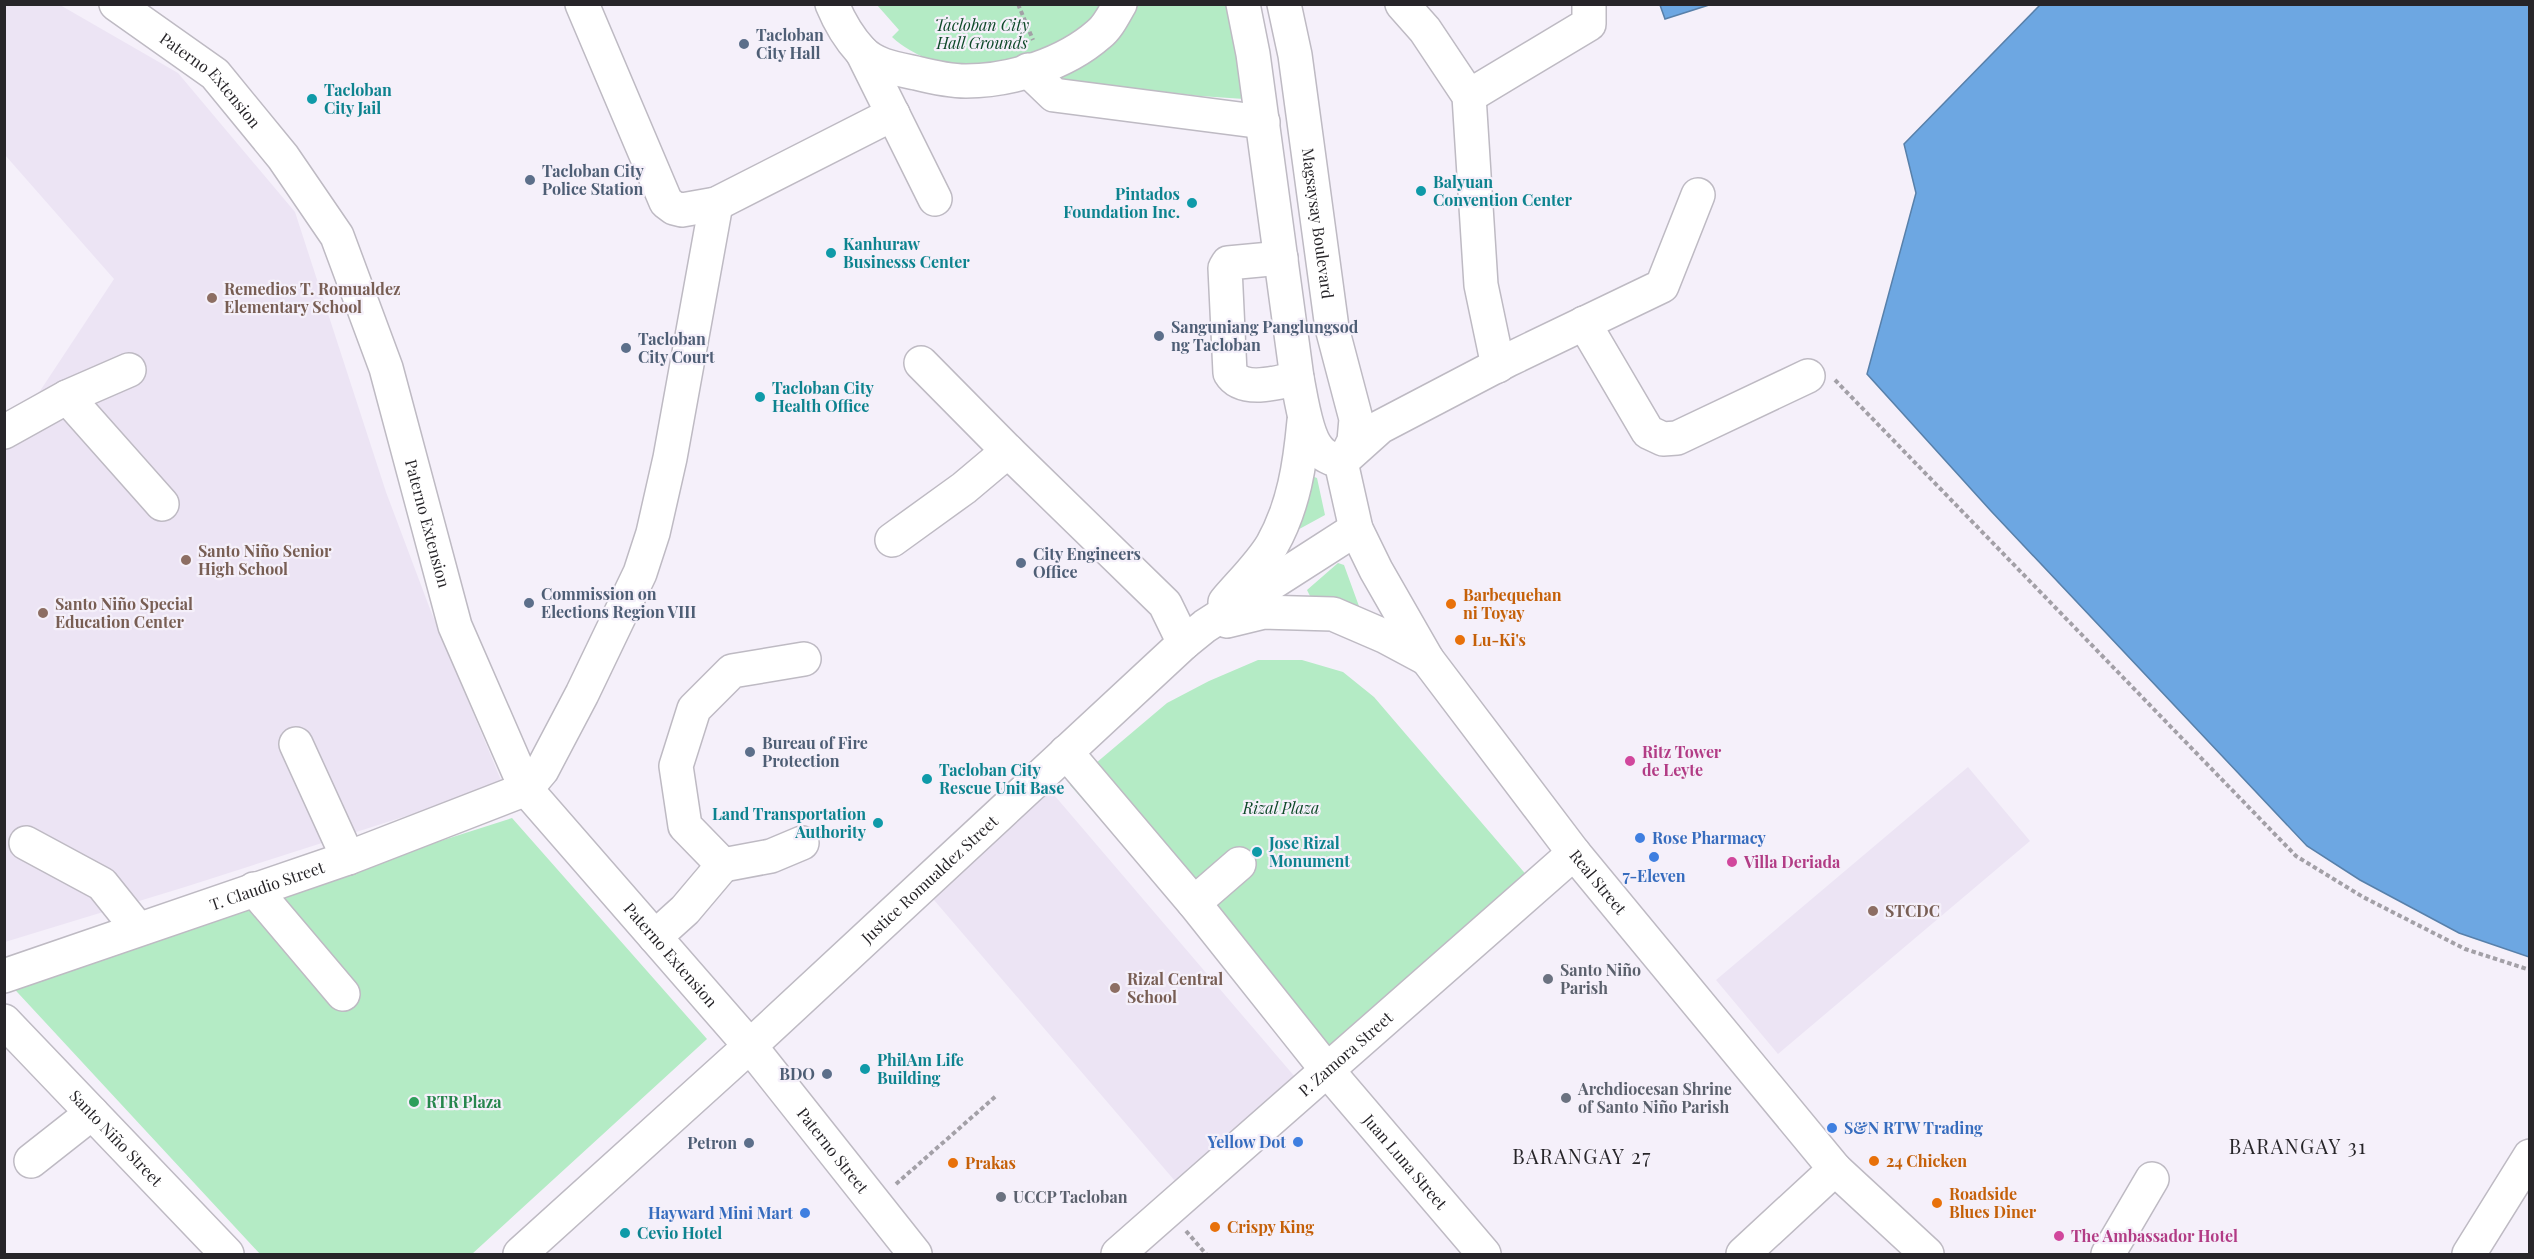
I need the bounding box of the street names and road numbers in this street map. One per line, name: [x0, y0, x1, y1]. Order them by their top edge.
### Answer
street label: Paterno Extension: [156, 27, 266, 132]
street label: Magsaysay Boulevard: [1298, 146, 1339, 300]
street label: Paterno Extension: [401, 457, 455, 590]
street label: Justice Romualdez Street: [856, 810, 1002, 948]
street label: Real Street: [1565, 845, 1632, 919]
street label: T. Claudio Street: [207, 856, 327, 915]
street label: Paterno Extension: [620, 898, 723, 1012]
street label: P. Zamora Street: [1294, 1006, 1397, 1101]
street label: Santo Niño Street: [65, 1085, 168, 1191]
street label: Paterno Street: [793, 1103, 874, 1197]
street label: Juan Luna Street: [1358, 1109, 1452, 1214]

